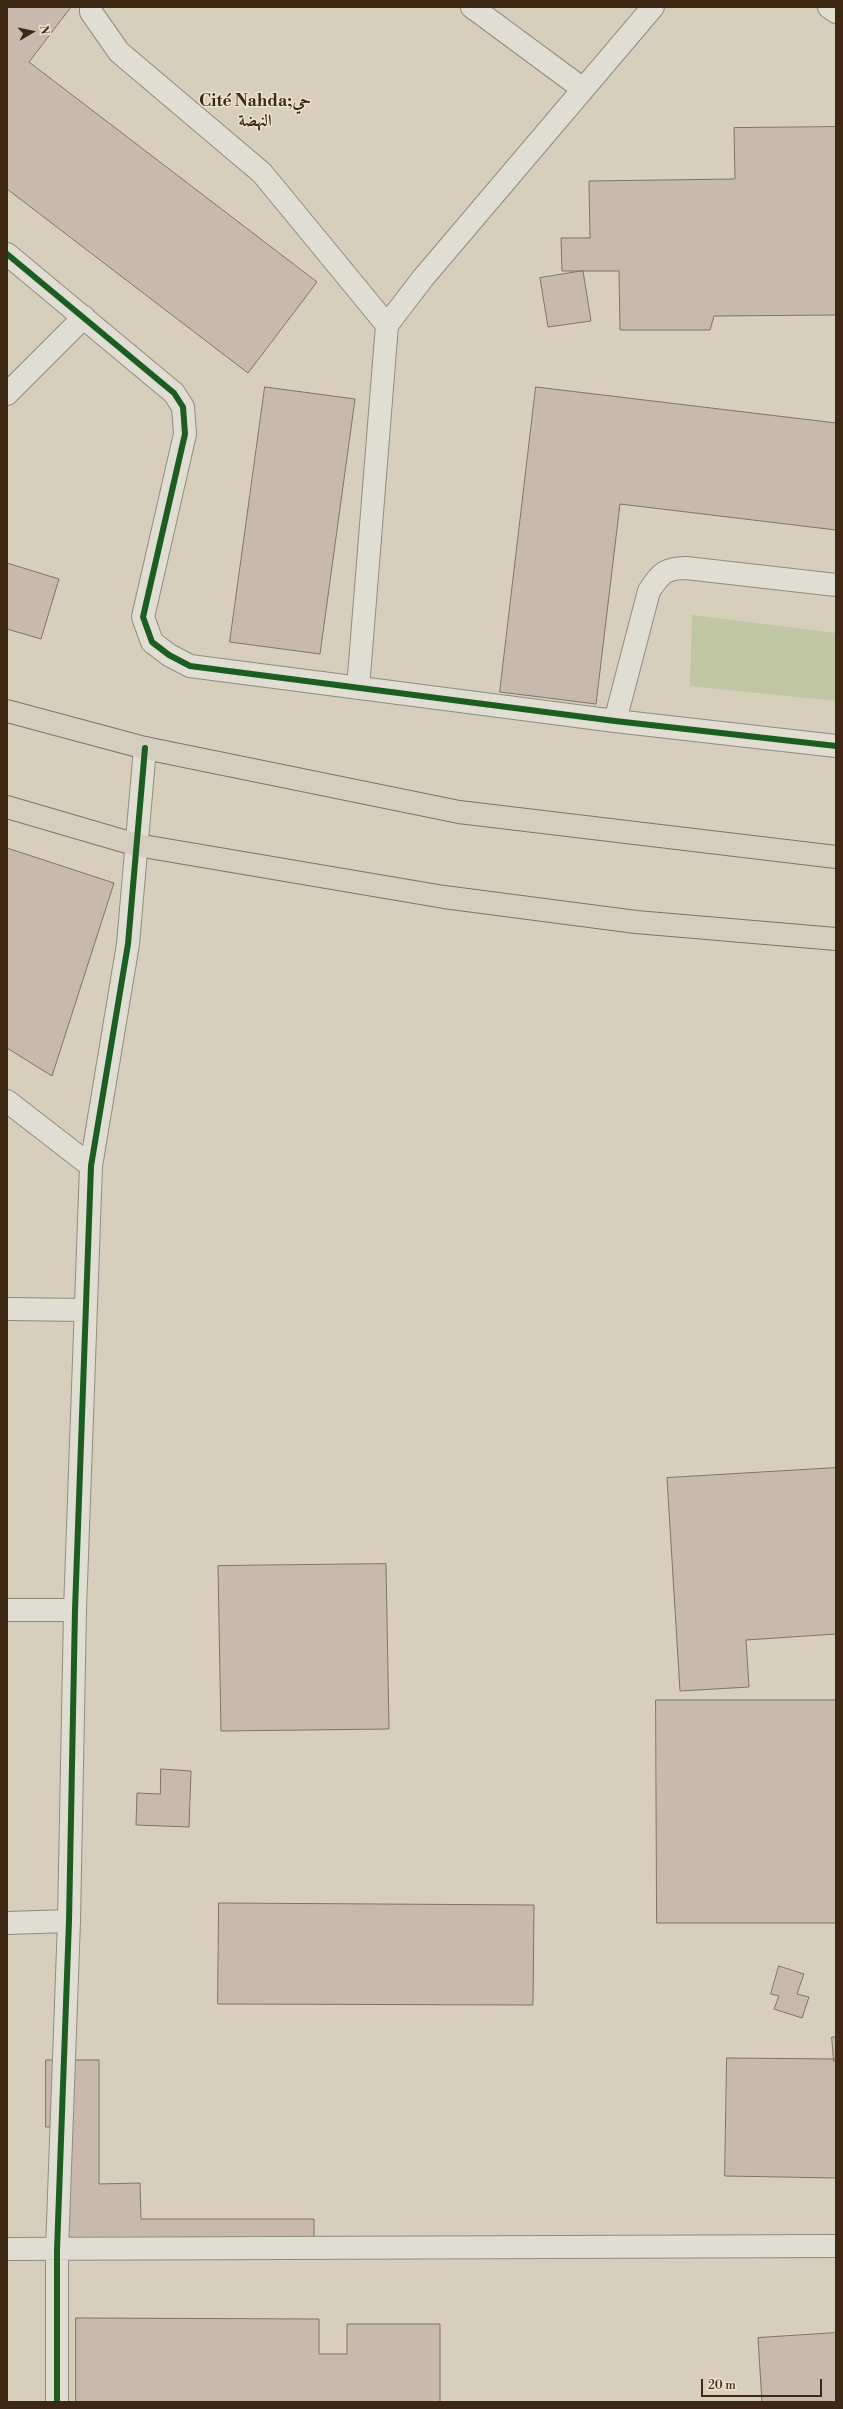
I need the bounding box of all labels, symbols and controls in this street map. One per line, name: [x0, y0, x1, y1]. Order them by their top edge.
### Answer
north arrow: [12, 12, 52, 52]
text: N: [36, 25, 51, 36]
district label: Cité Nahda;حي النهضة: [199, 92, 311, 132]
scale bar: [703, 2371, 824, 2397]
text: 20 m: [708, 2378, 736, 2393]

